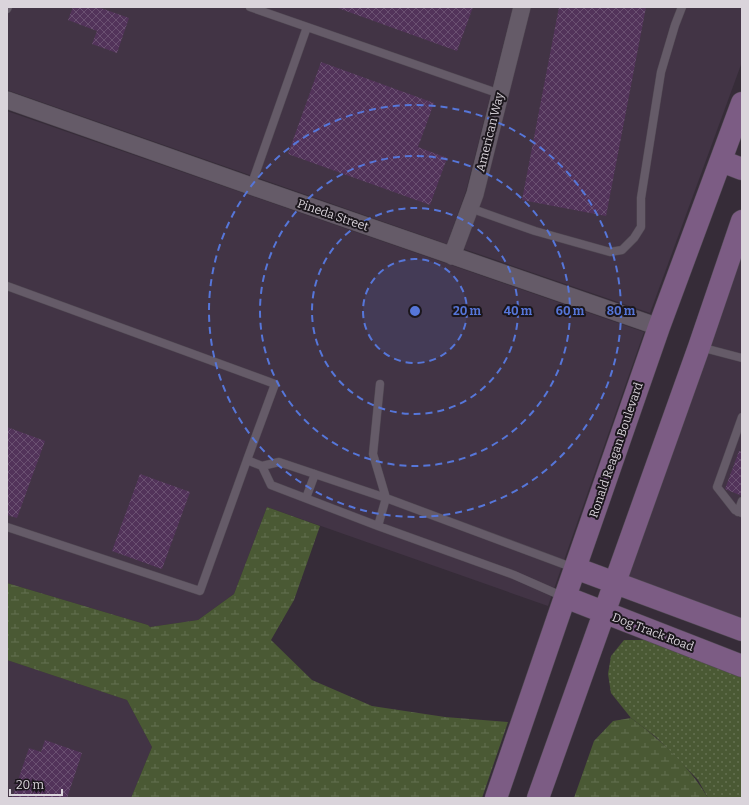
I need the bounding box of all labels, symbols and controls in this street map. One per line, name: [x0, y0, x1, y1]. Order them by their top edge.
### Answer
street label: American Way: [473, 90, 507, 173]
street label: Pineda Street: [295, 196, 371, 234]
centre of rings: [408, 304, 422, 318]
text: 20 m: [453, 304, 482, 318]
text: 40 m: [504, 304, 533, 318]
text: 60 m: [556, 304, 585, 318]
text: 80 m: [607, 304, 636, 318]
street label: Ronald Reagan Boulevard: [586, 381, 646, 519]
street label: Dog Track Road: [610, 610, 696, 654]
scale bar: [10, 771, 62, 797]
text: 20 m: [16, 778, 45, 792]

